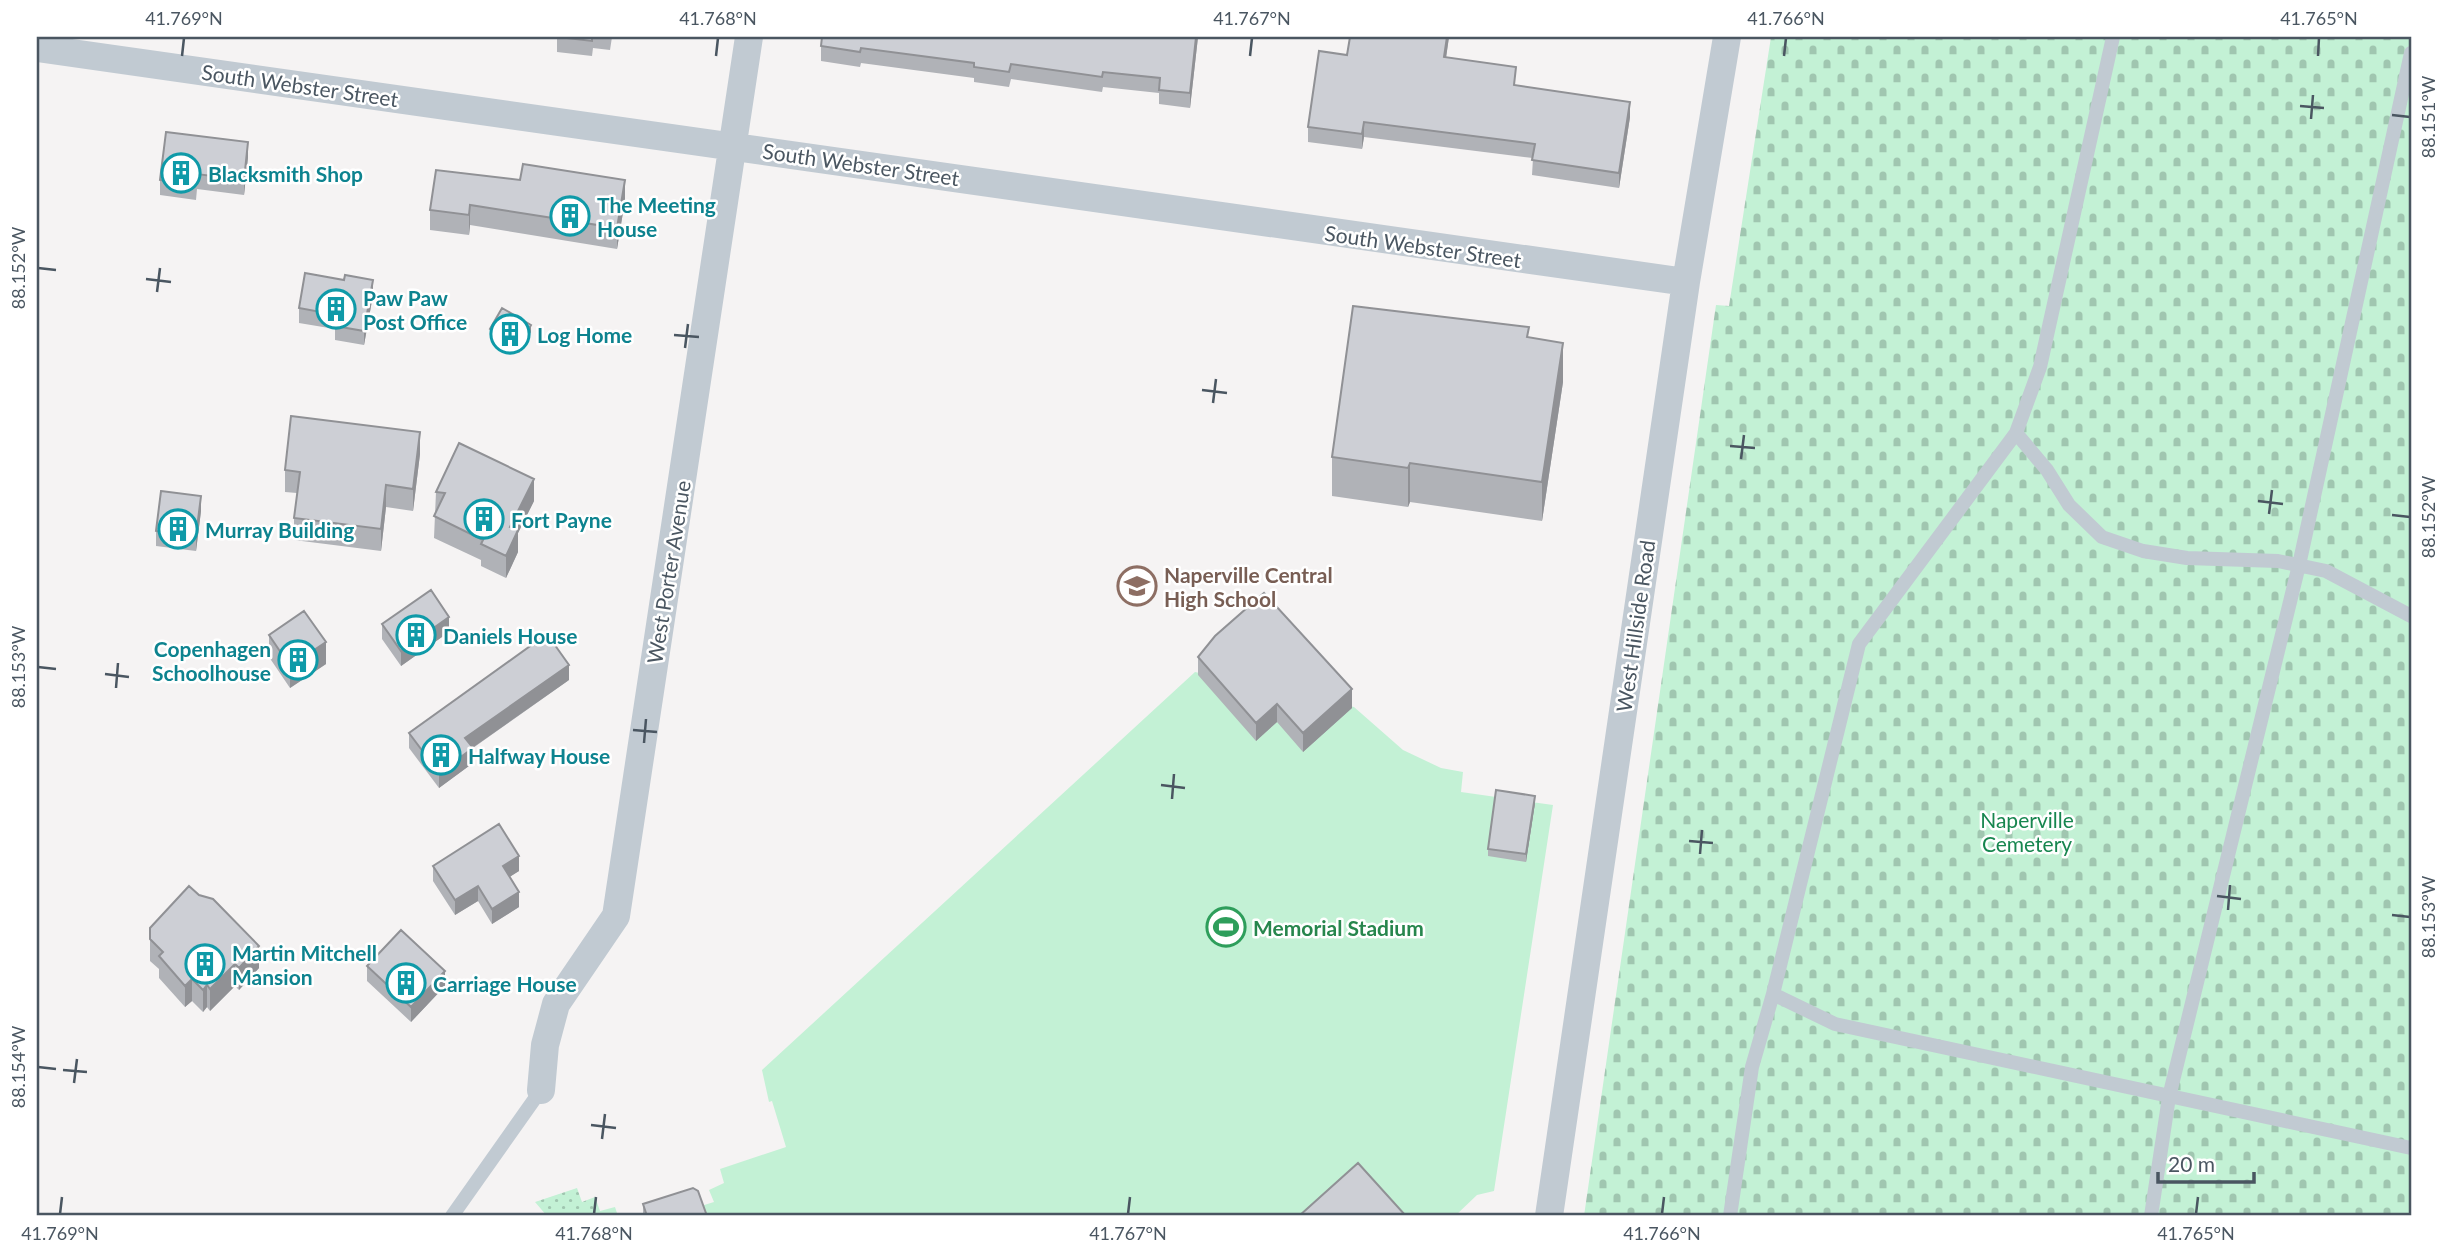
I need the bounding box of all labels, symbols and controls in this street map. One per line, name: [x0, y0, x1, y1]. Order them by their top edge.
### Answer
text: 41.769°N: [145, 7, 223, 29]
text: 41.768°N: [679, 7, 757, 29]
text: 41.767°N: [1213, 7, 1291, 29]
text: 41.766°N: [1747, 7, 1825, 29]
text: 41.765°N: [2280, 7, 2358, 29]
street label: South Webster Street: [200, 59, 400, 111]
text: 88.151°W: [2417, 75, 2439, 158]
street label: South Webster Street: [761, 138, 961, 190]
building icon: Blacksmith Shop: [160, 152, 202, 194]
place label: Blacksmith Shop: [208, 161, 363, 186]
place label: The Meeting House: [597, 192, 716, 241]
building icon: The Meeting House: [549, 195, 591, 237]
street label: South Webster Street: [1323, 220, 1523, 272]
text: 88.152°W: [7, 226, 29, 309]
place label: Paw Paw Post Office: [363, 285, 467, 334]
building icon: Paw Paw Post Office: [315, 288, 357, 330]
building icon: Log Home: [489, 313, 531, 355]
place label: Log Home: [537, 322, 632, 347]
text: 88.152°W: [2417, 475, 2439, 558]
street label: West Porter Avenue: [641, 479, 695, 665]
building icon: Fort Payne: [463, 498, 505, 540]
place label: Fort Payne: [511, 507, 612, 532]
building icon: Murray Building: [157, 508, 199, 550]
place label: Murray Building: [205, 517, 354, 542]
street label: West Hillside Road: [1611, 538, 1659, 714]
place label: Naperville Central High School: [1164, 562, 1333, 611]
school or university icon: Naperville Central High School: [1116, 565, 1158, 607]
building icon: Daniels House: [395, 614, 437, 656]
place label: Daniels House: [443, 623, 578, 648]
text: 88.153°W: [7, 625, 29, 708]
place label: Copenhagen Schoolhouse: [152, 636, 271, 685]
building icon: Copenhagen Schoolhouse: [277, 639, 319, 681]
building icon: Halfway House: [420, 734, 462, 776]
place label: Halfway House: [468, 743, 610, 768]
park label: Naperville Cemetery: [1980, 807, 2074, 856]
text: 88.153°W: [2417, 875, 2439, 958]
sports icon: Memorial Stadium: [1205, 906, 1247, 948]
place label: Memorial Stadium: [1253, 915, 1424, 940]
place label: Martin Mitchell Mansion: [232, 940, 377, 989]
building icon: Martin Mitchell Mansion: [184, 943, 226, 985]
building icon: Carriage House: [385, 962, 427, 1004]
place label: Carriage House: [433, 971, 577, 996]
text: 88.154°W: [7, 1025, 29, 1108]
scale bar: [2158, 1141, 2254, 1185]
text: 20 m: [2168, 1151, 2215, 1176]
text: 41.769°N: [21, 1222, 99, 1244]
text: 41.768°N: [555, 1222, 633, 1244]
text: 41.767°N: [1089, 1222, 1167, 1244]
text: 41.766°N: [1623, 1222, 1701, 1244]
text: 41.765°N: [2157, 1222, 2235, 1244]

